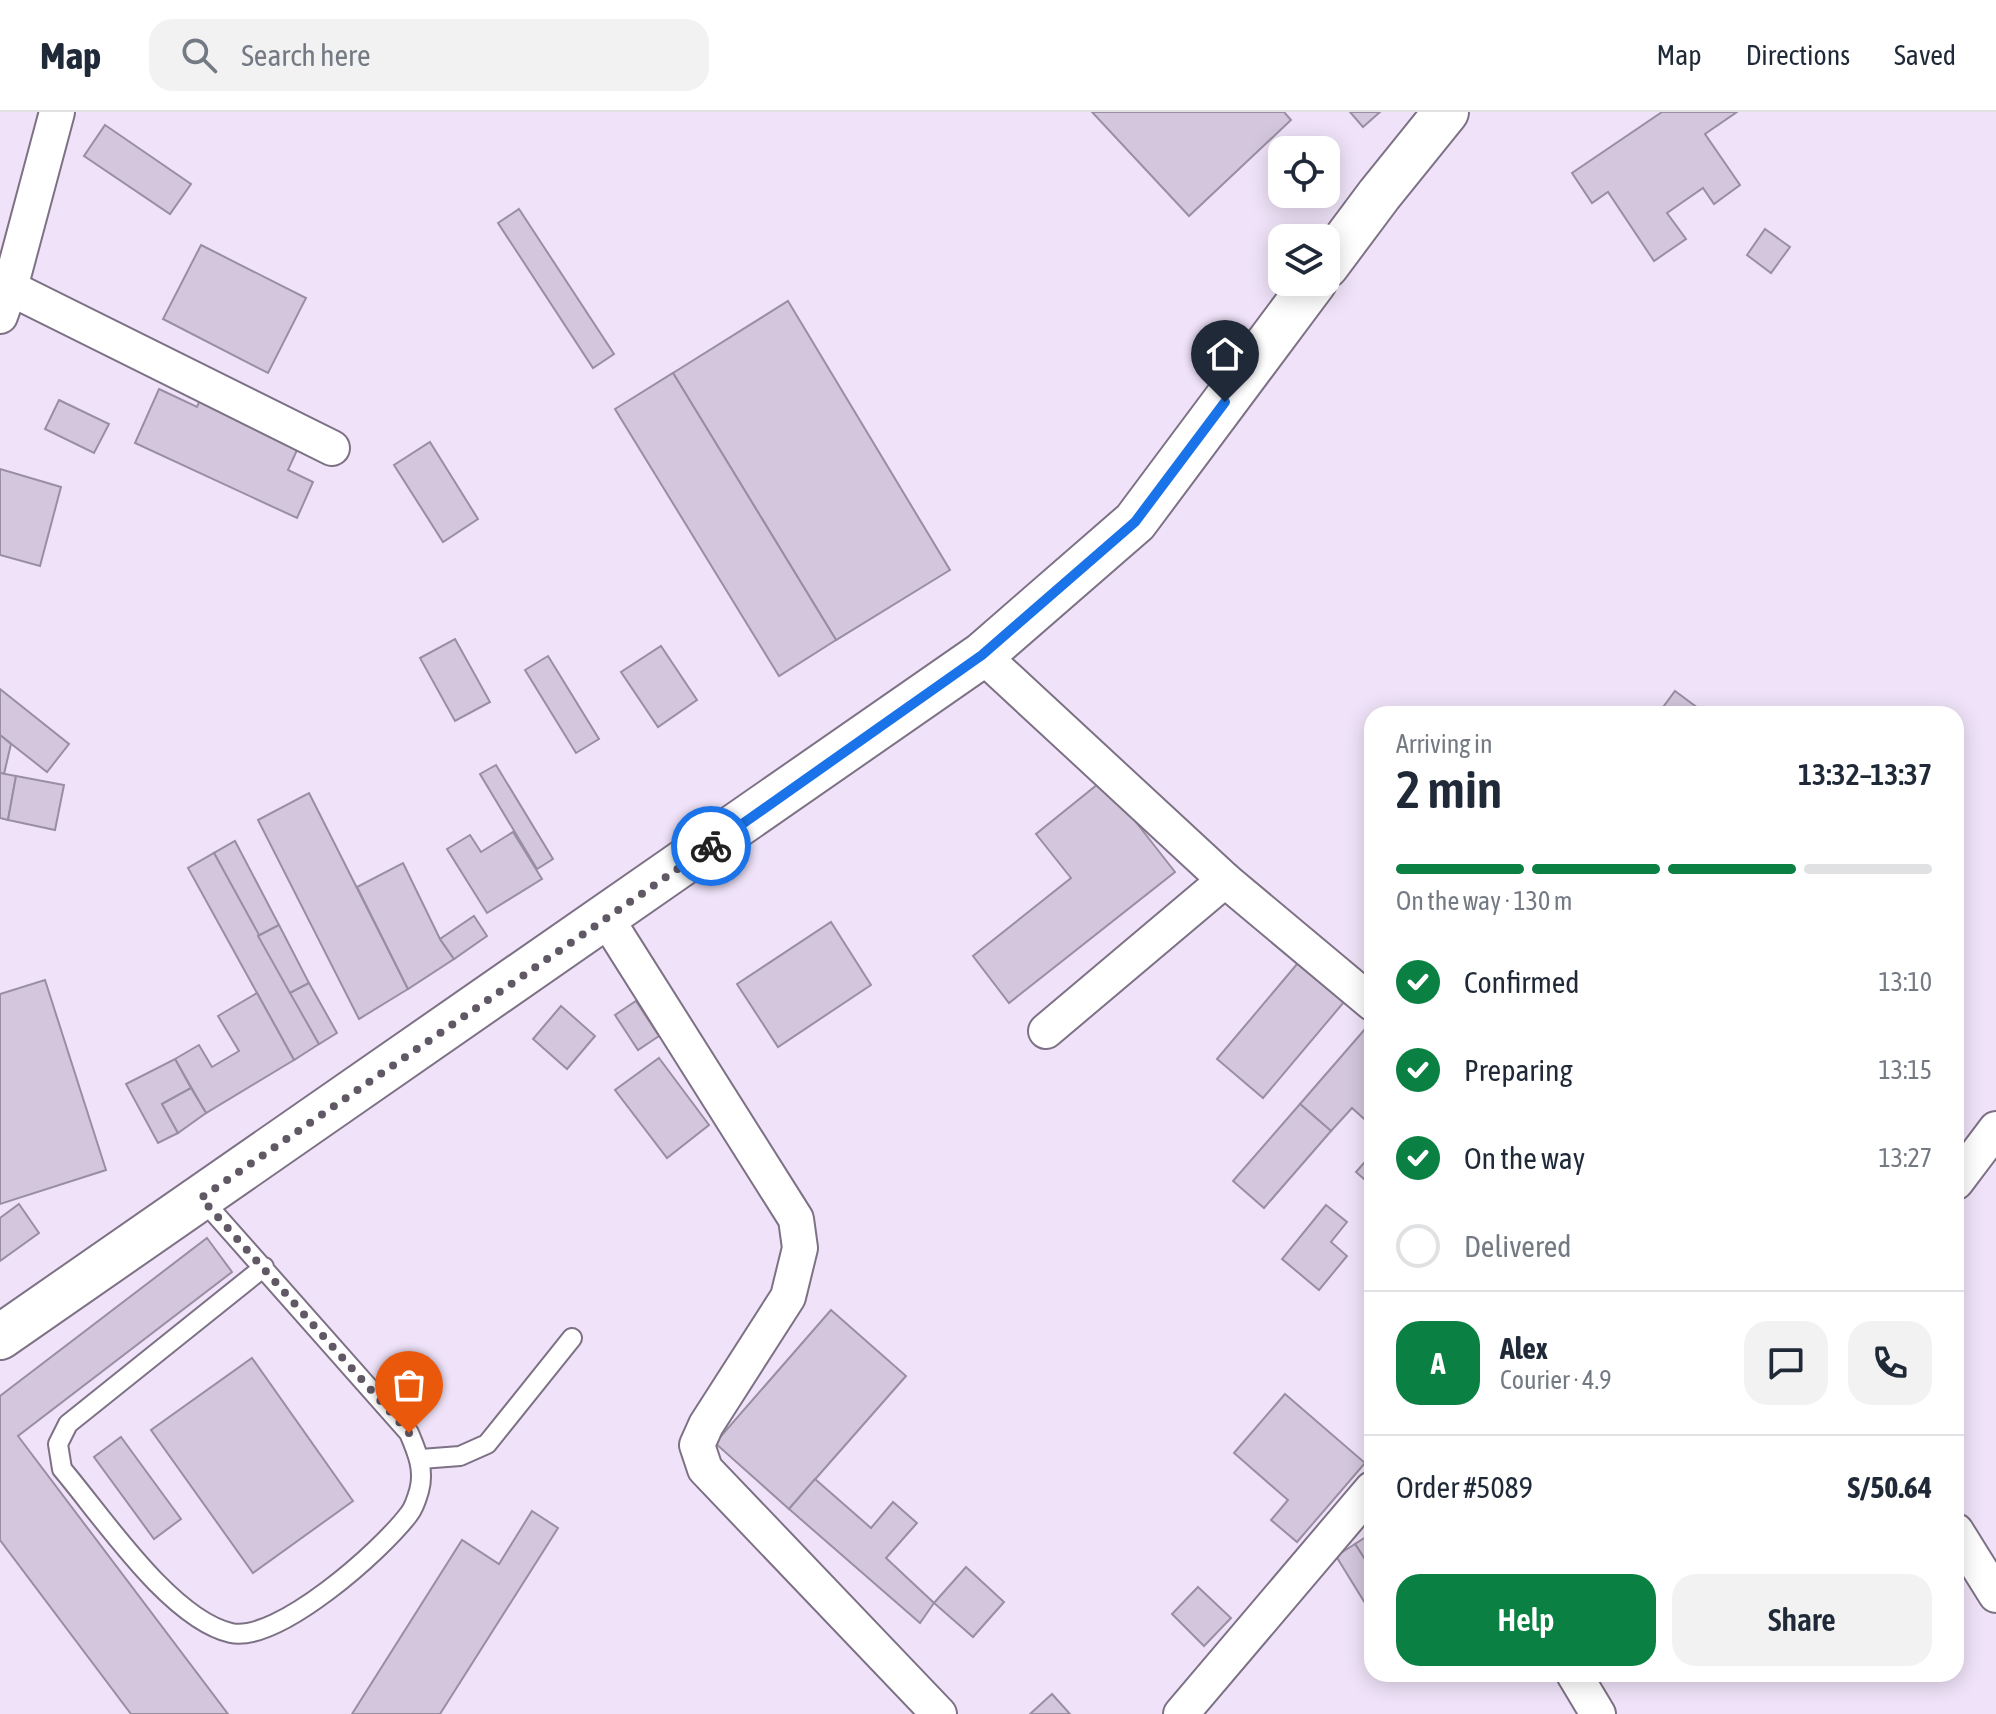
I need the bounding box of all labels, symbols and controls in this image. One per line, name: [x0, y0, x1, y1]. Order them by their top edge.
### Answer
search box: [149, 19, 709, 91]
icon: search: [177, 33, 221, 77]
text: Map: [40, 34, 101, 77]
text: Search here: [241, 38, 371, 72]
text: Map: [1657, 39, 1702, 71]
text: Directions: [1746, 39, 1850, 71]
text: Saved: [1894, 39, 1956, 71]
map controls: [1268, 136, 1340, 296]
button: locate: [1268, 136, 1340, 208]
button: layers: [1268, 224, 1340, 296]
pin: [1191, 320, 1259, 402]
icon: home: [1203, 332, 1247, 376]
text: Arriving in: [1396, 729, 1493, 759]
text: 13:32–13:37: [1798, 757, 1932, 791]
text: 2 min: [1396, 759, 1502, 819]
courier: [671, 806, 751, 886]
icon: bike: [689, 824, 733, 868]
text: On the way · 130 m: [1396, 886, 1573, 916]
icon: check: [1396, 960, 1440, 1004]
text: Confirmed: [1464, 965, 1579, 999]
text: 13:10: [1878, 967, 1932, 997]
icon: check: [1396, 1048, 1440, 1092]
text: Preparing: [1464, 1053, 1573, 1087]
text: 13:15: [1878, 1055, 1932, 1085]
icon: check: [1396, 1136, 1440, 1180]
text: On the way: [1464, 1141, 1585, 1175]
text: 13:27: [1878, 1143, 1932, 1173]
text: Delivered: [1464, 1229, 1572, 1263]
button: chat: [1744, 1321, 1828, 1405]
button: phone: [1848, 1321, 1932, 1405]
text: Alex: [1500, 1331, 1548, 1365]
text: A: [1431, 1346, 1445, 1380]
pin: [375, 1351, 443, 1433]
icon: bag: [387, 1363, 431, 1407]
text: Courier · 4.9: [1500, 1365, 1611, 1395]
text: Order #5089: [1396, 1470, 1533, 1504]
text: S/50.64: [1848, 1470, 1932, 1504]
button: Help: [1396, 1574, 1656, 1666]
button: Share: [1672, 1574, 1932, 1666]

